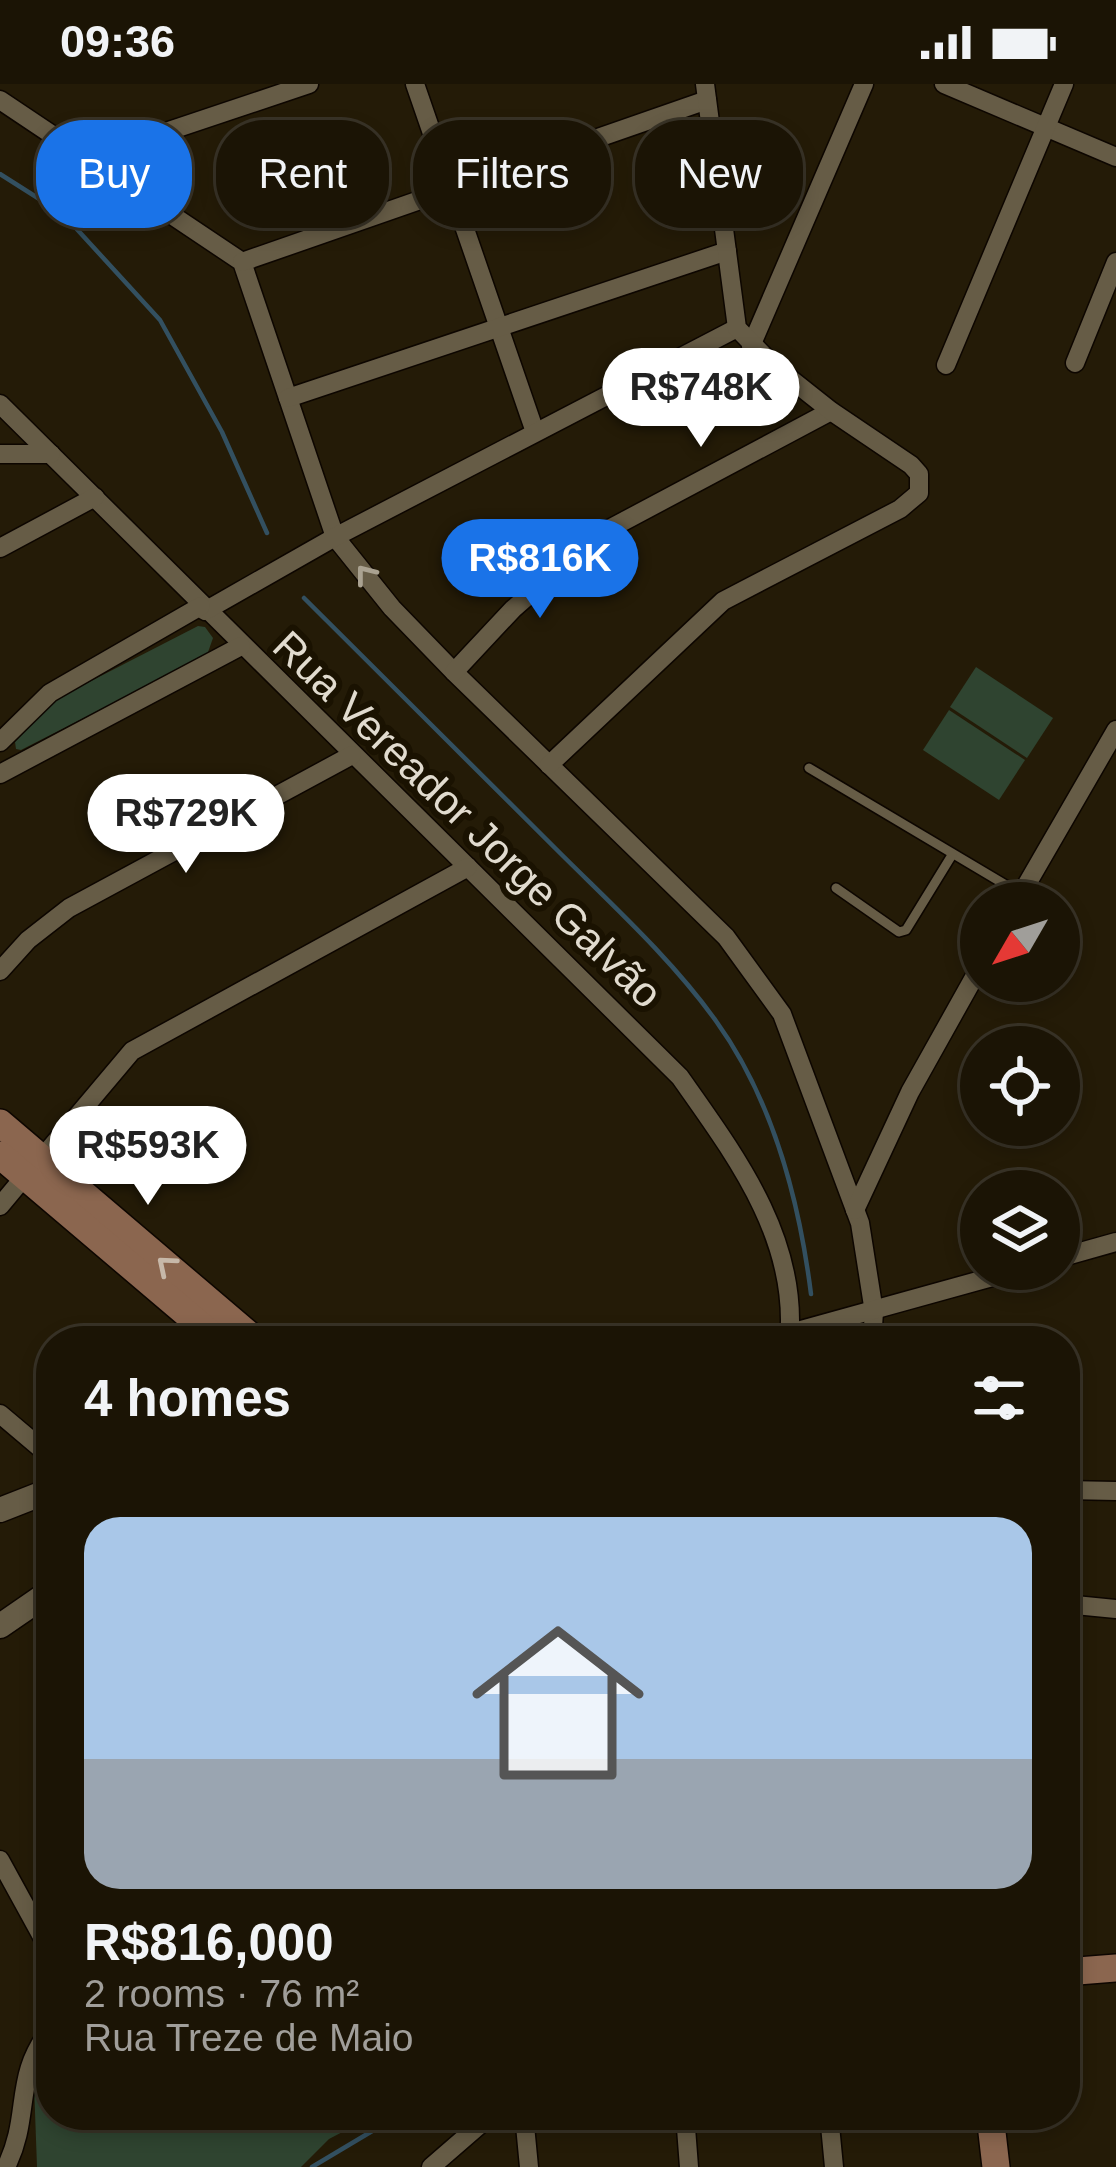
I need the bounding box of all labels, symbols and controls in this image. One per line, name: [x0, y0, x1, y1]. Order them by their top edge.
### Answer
text: 09:36: [60, 16, 175, 67]
chip: Buy: [36, 120, 192, 228]
chip: Rent: [216, 120, 389, 228]
chip: Filters: [413, 120, 611, 228]
chip: New: [635, 120, 803, 228]
pin: R$748K: [603, 348, 799, 450]
text: R$748K: [629, 365, 773, 408]
pin: R$816K: [442, 519, 638, 621]
text: R$816K: [468, 536, 612, 579]
one-way arrow: [358, 566, 379, 588]
street label: Rua Vereador Jorge Galvão: [264, 622, 671, 1017]
pin: R$729K: [88, 774, 284, 876]
text: R$729K: [114, 791, 258, 834]
north arrow: [960, 882, 1080, 1002]
map controls: [960, 882, 1080, 1290]
button: locate: [960, 1026, 1080, 1146]
pin: R$593K: [50, 1106, 246, 1208]
text: R$593K: [76, 1123, 220, 1166]
button: layers: [960, 1170, 1080, 1290]
one-way arrow: [158, 1258, 180, 1280]
icon: filters: [966, 1365, 1032, 1431]
text: 4 homes: [84, 1370, 291, 1427]
icon: home: [450, 1595, 666, 1811]
text: R$816,000: [84, 1914, 334, 1971]
text: 2 rooms · 76 m²: [84, 1972, 359, 2015]
text: Rua Treze de Maio: [84, 2016, 414, 2059]

